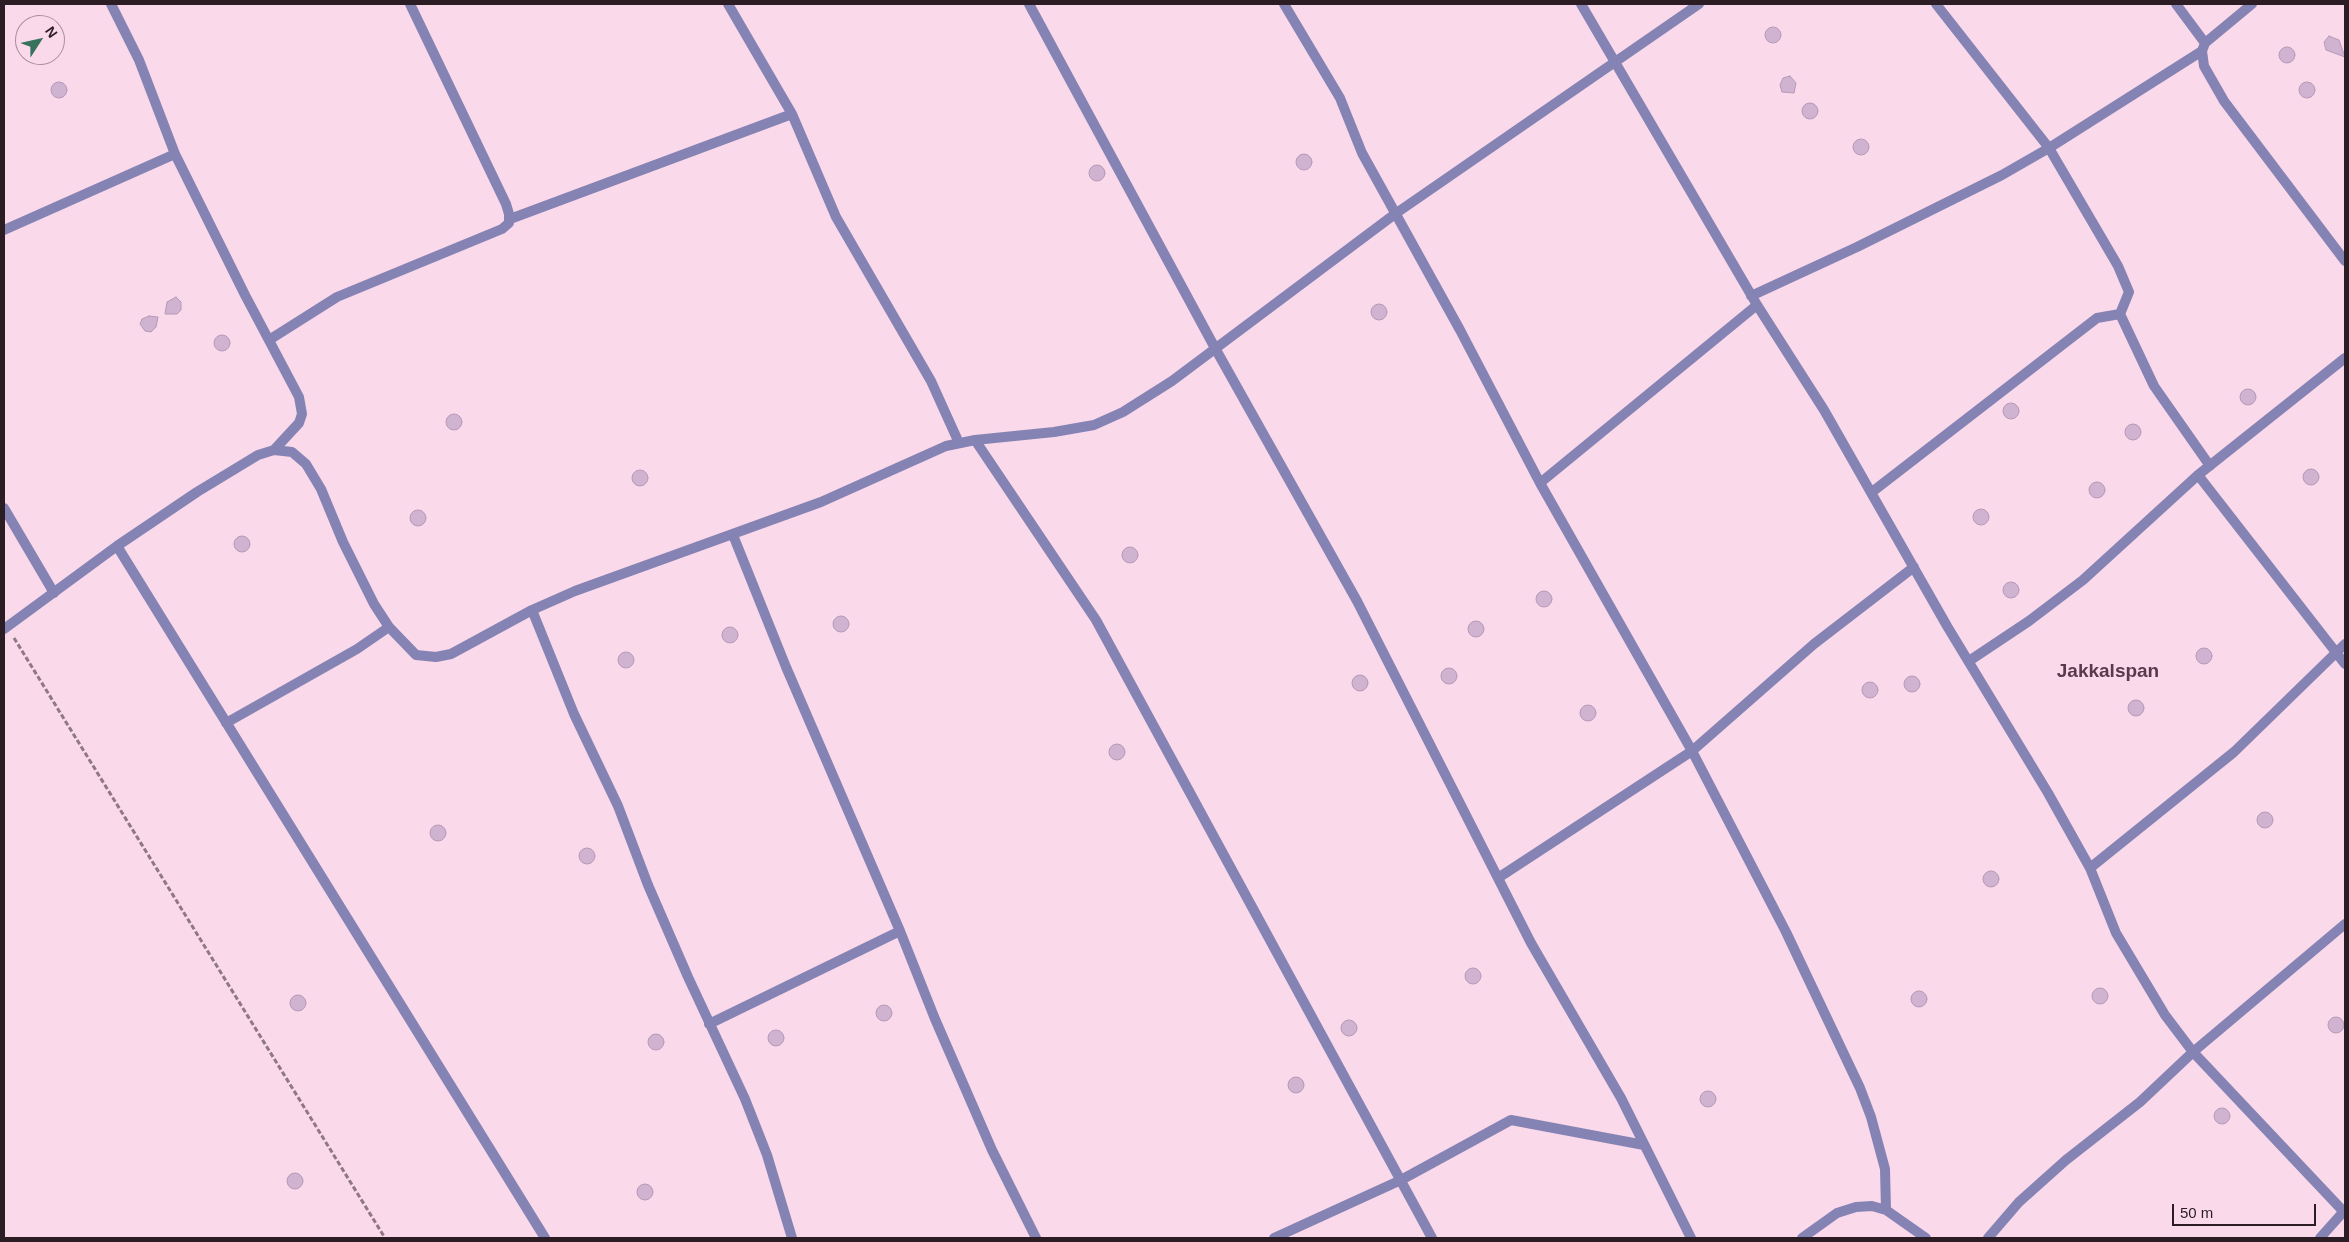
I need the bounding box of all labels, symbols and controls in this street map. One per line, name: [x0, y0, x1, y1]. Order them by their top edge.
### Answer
north arrow: [15, 15, 65, 65]
text: N: [42, 23, 61, 41]
district label: Jakkalspan: [2057, 661, 2159, 683]
scale bar: [2174, 1194, 2318, 1226]
text: 50 m: [2180, 1204, 2213, 1221]

